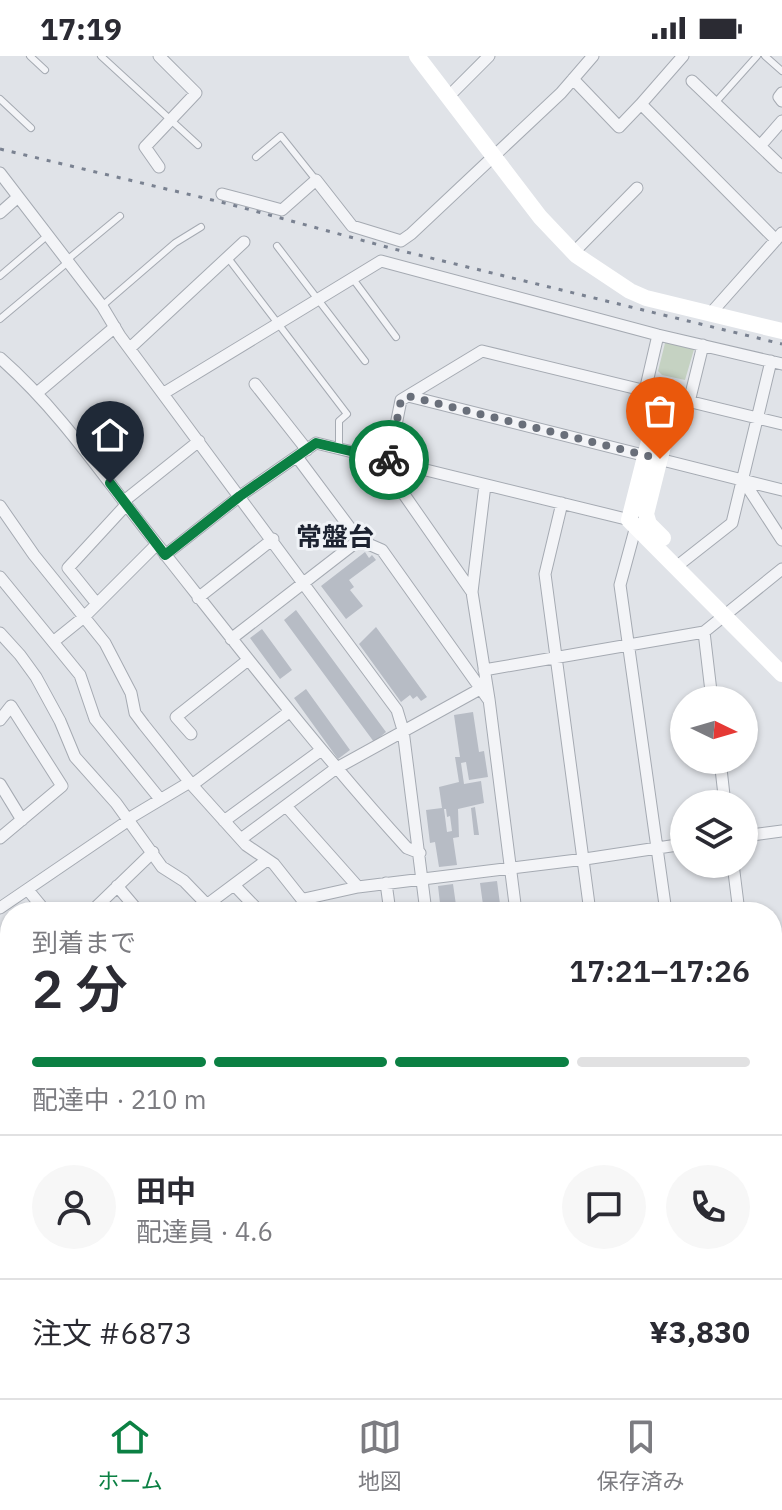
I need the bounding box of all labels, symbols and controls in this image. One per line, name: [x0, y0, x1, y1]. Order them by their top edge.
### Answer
text: 17:19: [40, 9, 122, 48]
pin: [626, 377, 694, 459]
icon: bag: [638, 389, 682, 433]
pin: [76, 401, 144, 483]
icon: home: [88, 413, 132, 457]
courier: [349, 420, 429, 500]
icon: bike: [367, 438, 411, 482]
district label: 常盤台: [296, 519, 374, 553]
north arrow: [670, 686, 758, 774]
map controls: [670, 686, 758, 878]
button: layers: [670, 790, 758, 878]
text: 到着まで: [32, 925, 136, 959]
text: 17:21–17:26: [569, 951, 750, 990]
text: 2 分: [32, 955, 127, 1022]
text: 配達中 · 210 m: [32, 1082, 206, 1116]
button: person: [32, 1165, 116, 1249]
button: chat: [562, 1165, 646, 1249]
button: phone: [666, 1165, 750, 1249]
text: 田中: [136, 1171, 196, 1210]
text: 配達員 · 4.6: [136, 1214, 273, 1248]
text: ¥3,830: [649, 1312, 750, 1351]
text: 注文 #6873: [32, 1313, 192, 1352]
tab: ホーム: [97, 1415, 163, 1495]
tab: 地図: [358, 1415, 402, 1495]
tab: 保存済み: [597, 1415, 685, 1495]

